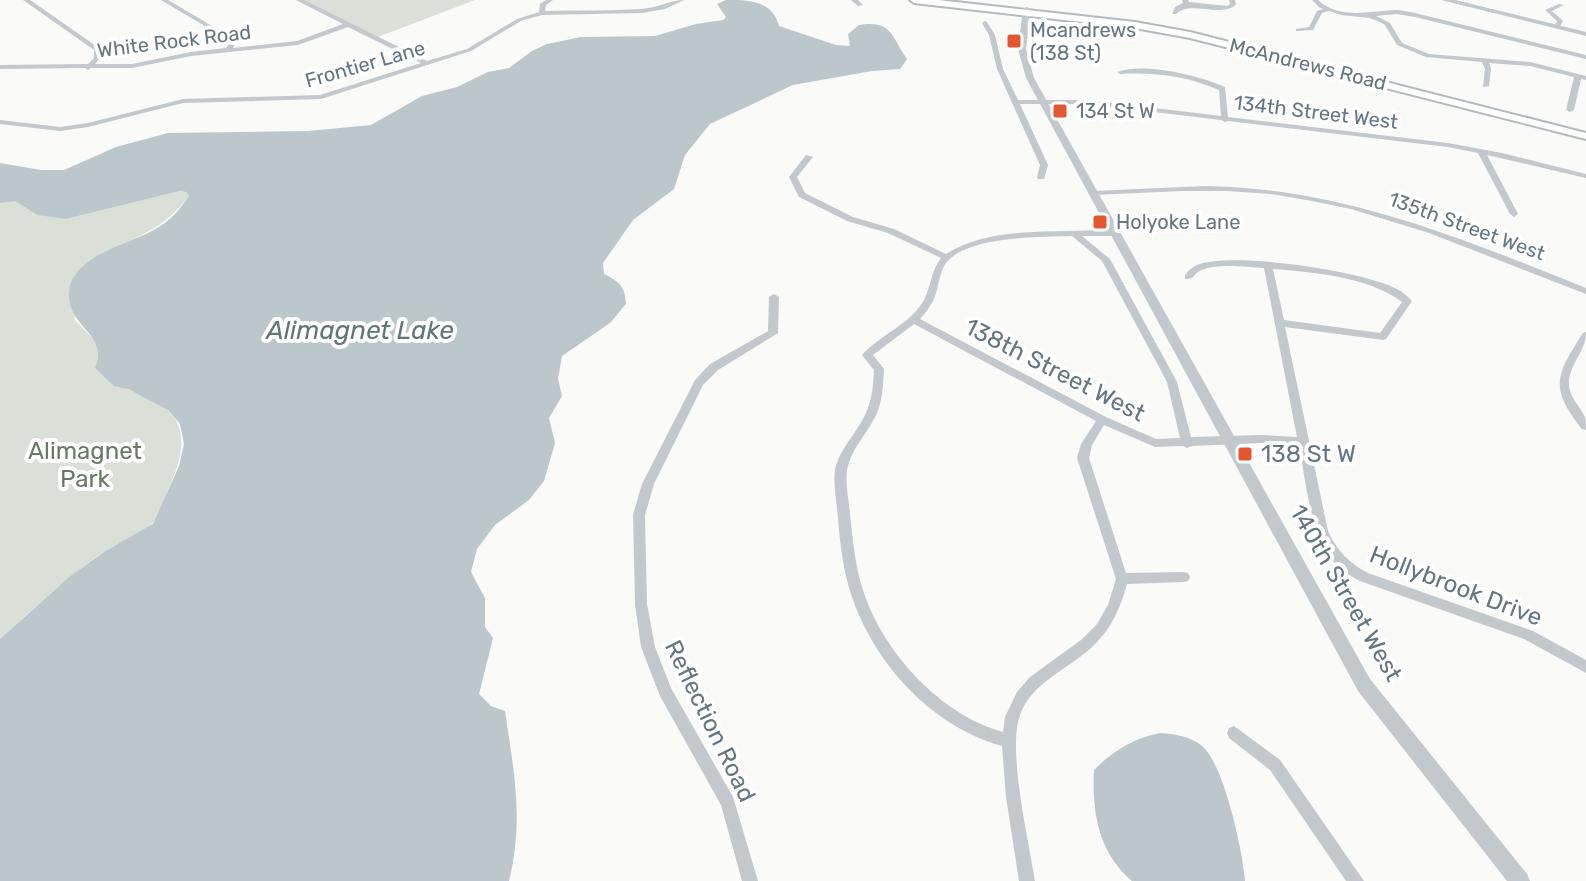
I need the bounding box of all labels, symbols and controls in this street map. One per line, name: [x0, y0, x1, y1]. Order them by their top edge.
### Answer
place label: Mcandrews (138 St): [1030, 18, 1136, 65]
street label: White Rock Road: [96, 20, 252, 62]
marker: Mcandrews (138 St): [1005, 32, 1023, 50]
street label: McAndrews Road: [1227, 33, 1389, 95]
street label: Frontier Lane: [302, 35, 428, 93]
street label: 134th Street West: [1233, 90, 1400, 134]
place label: 134 St W: [1076, 99, 1155, 123]
marker: 134 St W: [1051, 102, 1069, 120]
street label: 135th Street West: [1386, 187, 1549, 265]
place label: Holyoke Lane: [1116, 210, 1240, 234]
marker: Holyoke Lane: [1091, 213, 1109, 231]
street label: 138th Street West: [960, 312, 1150, 428]
water label: Alimagnet Lake: [264, 315, 454, 346]
park label: Alimagnet Park: [28, 437, 142, 493]
place label: 138 St W: [1261, 440, 1356, 468]
marker: 138 St W: [1236, 445, 1254, 463]
street label: 140th Street West: [1284, 500, 1408, 686]
street label: Hollybrook Drive: [1366, 540, 1546, 632]
street label: Reflection Road: [659, 636, 761, 806]

